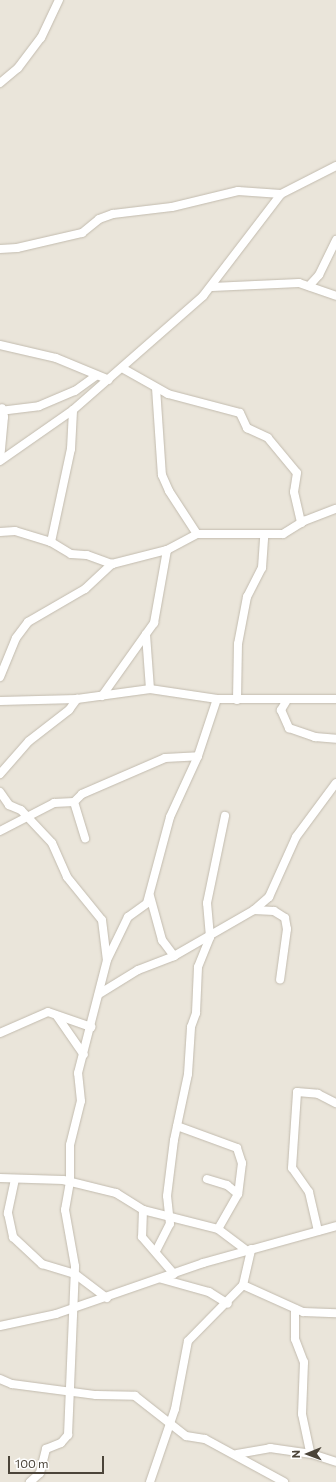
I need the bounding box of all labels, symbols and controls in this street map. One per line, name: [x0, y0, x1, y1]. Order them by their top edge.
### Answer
north arrow: [288, 1434, 328, 1474]
scale bar: [10, 1448, 106, 1474]
text: N: [289, 1450, 302, 1458]
text: 100 m: [15, 1456, 49, 1470]

